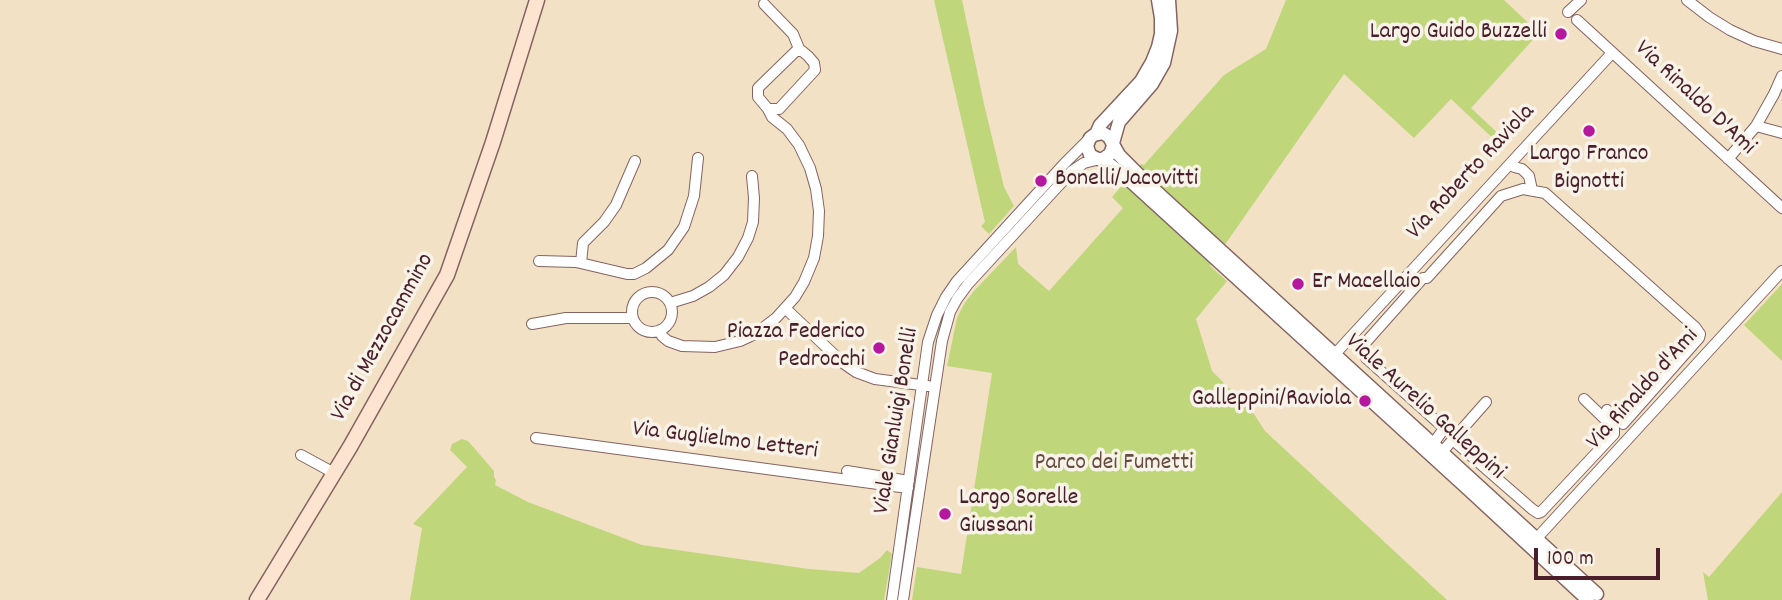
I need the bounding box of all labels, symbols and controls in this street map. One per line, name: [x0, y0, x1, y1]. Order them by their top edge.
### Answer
place label: Largo Guido Buzzelli: [1370, 20, 1547, 48]
marker: Largo Guido Buzzelli: [1553, 26, 1569, 42]
street label: Via Rinaldo D'Ami: [1627, 35, 1761, 163]
street label: Via Roberto Raviola: [1402, 99, 1542, 247]
marker: Largo Franco Bignotti: [1581, 123, 1597, 139]
place label: Largo Franco Bignotti: [1530, 142, 1648, 198]
place label: Bonelli/Jacovitti: [1055, 167, 1198, 195]
marker: Bonelli/Jacovitti: [1033, 173, 1049, 189]
street label: Via di Mezzocammino: [326, 249, 442, 427]
place label: Er Macellaio: [1312, 270, 1421, 298]
marker: Er Macellaio: [1290, 276, 1306, 292]
place label: Piazza Federico Pedrocchi: [727, 320, 865, 376]
street label: Via Rinaldo d'Ami: [1582, 323, 1706, 457]
street label: Viale Gianluigi Bonelli: [869, 326, 927, 516]
street label: Viale Aurelio Galleppini: [1338, 329, 1510, 487]
marker: Piazza Federico Pedrocchi: [871, 340, 887, 356]
place label: Galleppini/Raviola: [1192, 387, 1351, 415]
marker: Galleppini/Raviola: [1357, 393, 1373, 409]
street label: Via Guglielmo Letteri: [631, 416, 819, 468]
park label: Parco dei Fumetti: [1035, 451, 1193, 479]
place label: Largo Sorelle Giussani: [959, 486, 1078, 542]
marker: Largo Sorelle Giussani: [937, 506, 953, 522]
scale bar: [1537, 534, 1663, 578]
text: 100 m: [1547, 545, 1594, 575]

